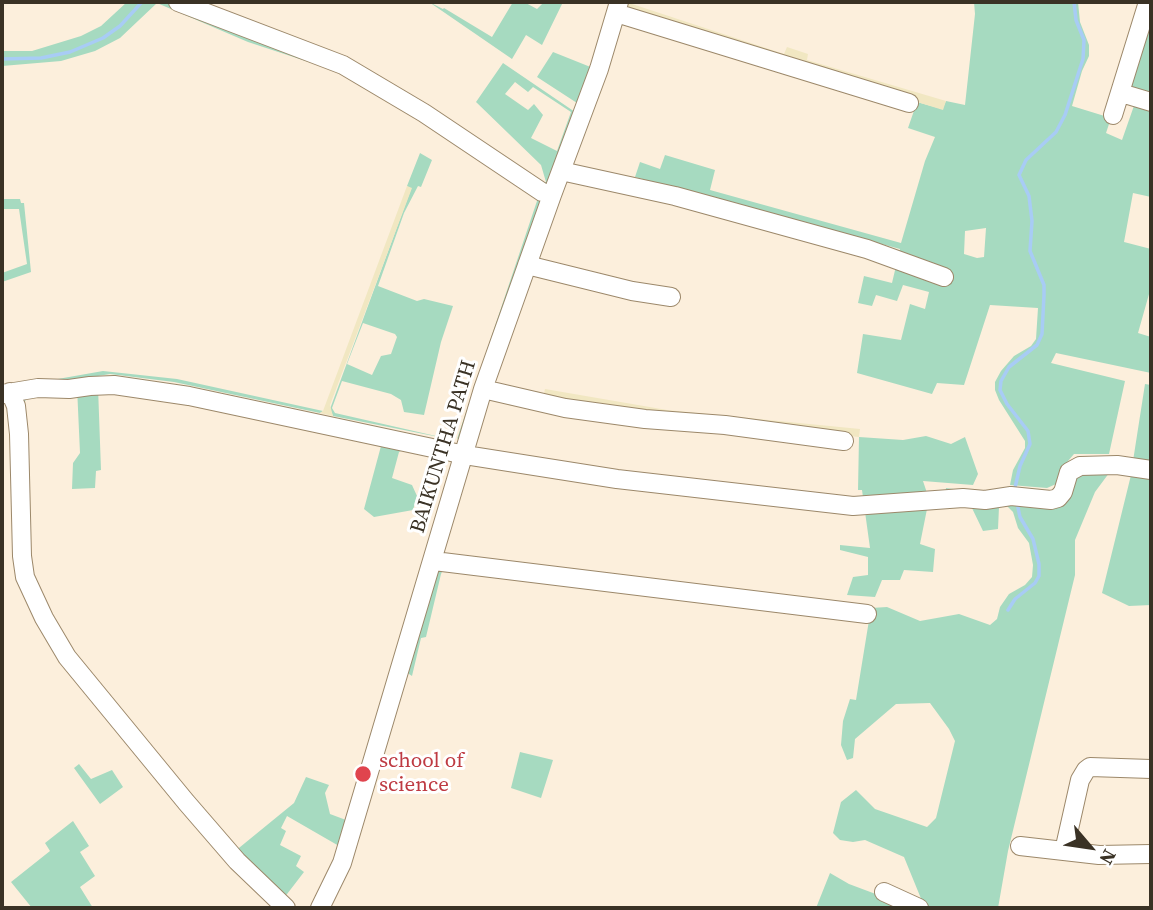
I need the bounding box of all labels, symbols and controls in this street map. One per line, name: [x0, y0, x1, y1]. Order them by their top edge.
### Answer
street label: BAIKUNTHA PATH: [406, 358, 482, 536]
place label: school of science: [379, 749, 464, 799]
marker: school of science: [353, 764, 373, 784]
north arrow: [1055, 812, 1125, 882]
text: N: [1094, 845, 1123, 870]

